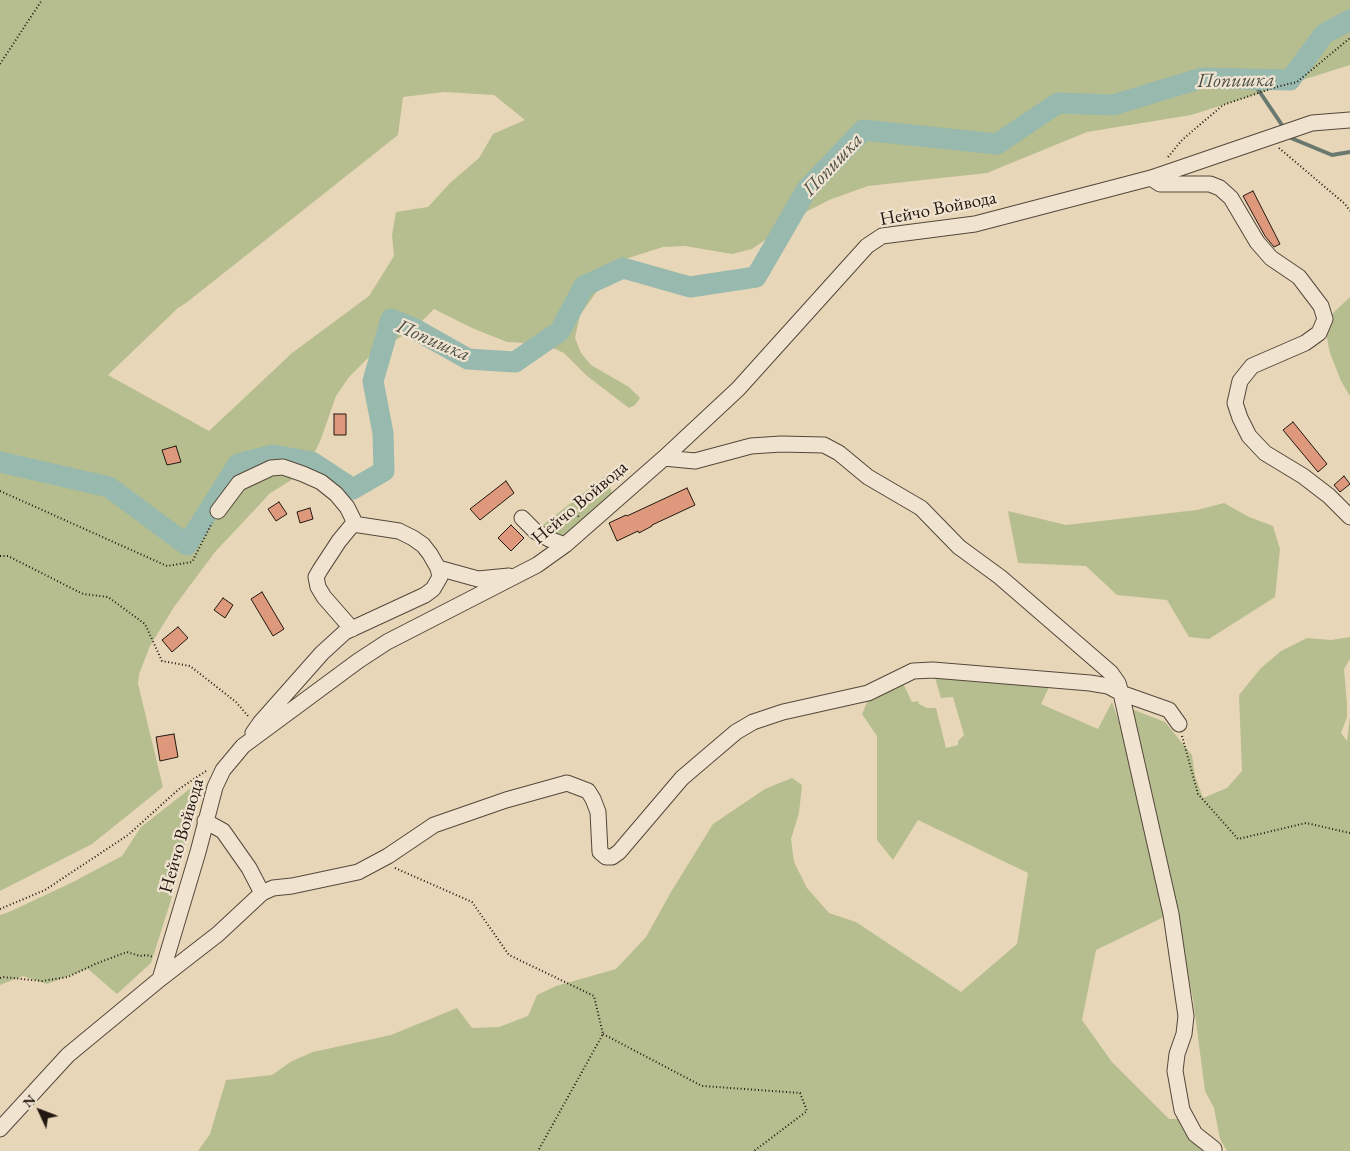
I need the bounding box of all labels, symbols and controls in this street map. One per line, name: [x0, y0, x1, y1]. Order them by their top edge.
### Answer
water label: Попишка: [1197, 68, 1275, 94]
water label: Попишка: [798, 128, 868, 202]
street label: Нейчо Войвода: [878, 187, 998, 231]
water label: Попишка: [393, 315, 473, 367]
street label: Нейчо Войвода: [527, 456, 633, 550]
street label: Нейчо Войвода: [155, 776, 209, 896]
north arrow: [15, 1086, 65, 1136]
text: N: [19, 1090, 39, 1111]

